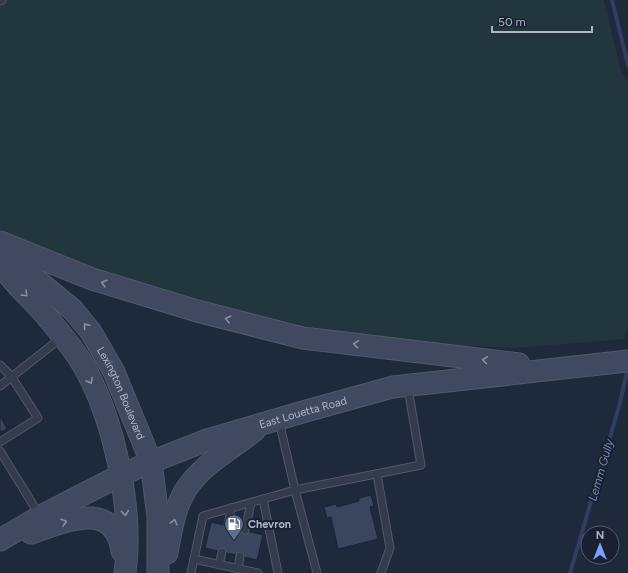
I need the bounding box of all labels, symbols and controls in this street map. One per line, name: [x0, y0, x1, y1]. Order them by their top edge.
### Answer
scale bar: [492, 8, 592, 34]
text: 50 m: [498, 15, 526, 29]
one-way arrow: [100, 279, 107, 287]
one-way arrow: [20, 289, 28, 297]
one-way arrow: [225, 315, 232, 324]
one-way arrow: [84, 323, 91, 331]
one-way arrow: [353, 340, 359, 349]
street label: Lexington Boulevard: [94, 345, 147, 442]
one-way arrow: [482, 356, 488, 365]
one-way arrow: [86, 377, 93, 385]
street label: East Louetta Road: [258, 394, 348, 431]
water label: Lemm Gully: [586, 437, 617, 503]
one-way arrow: [121, 510, 130, 516]
fuel station icon: Chevron: [223, 513, 245, 541]
one-way arrow: [60, 518, 67, 527]
one-way arrow: [169, 518, 177, 525]
place label: Chevron: [248, 518, 291, 531]
north arrow: [580, 525, 620, 565]
text: N: [596, 529, 604, 542]

